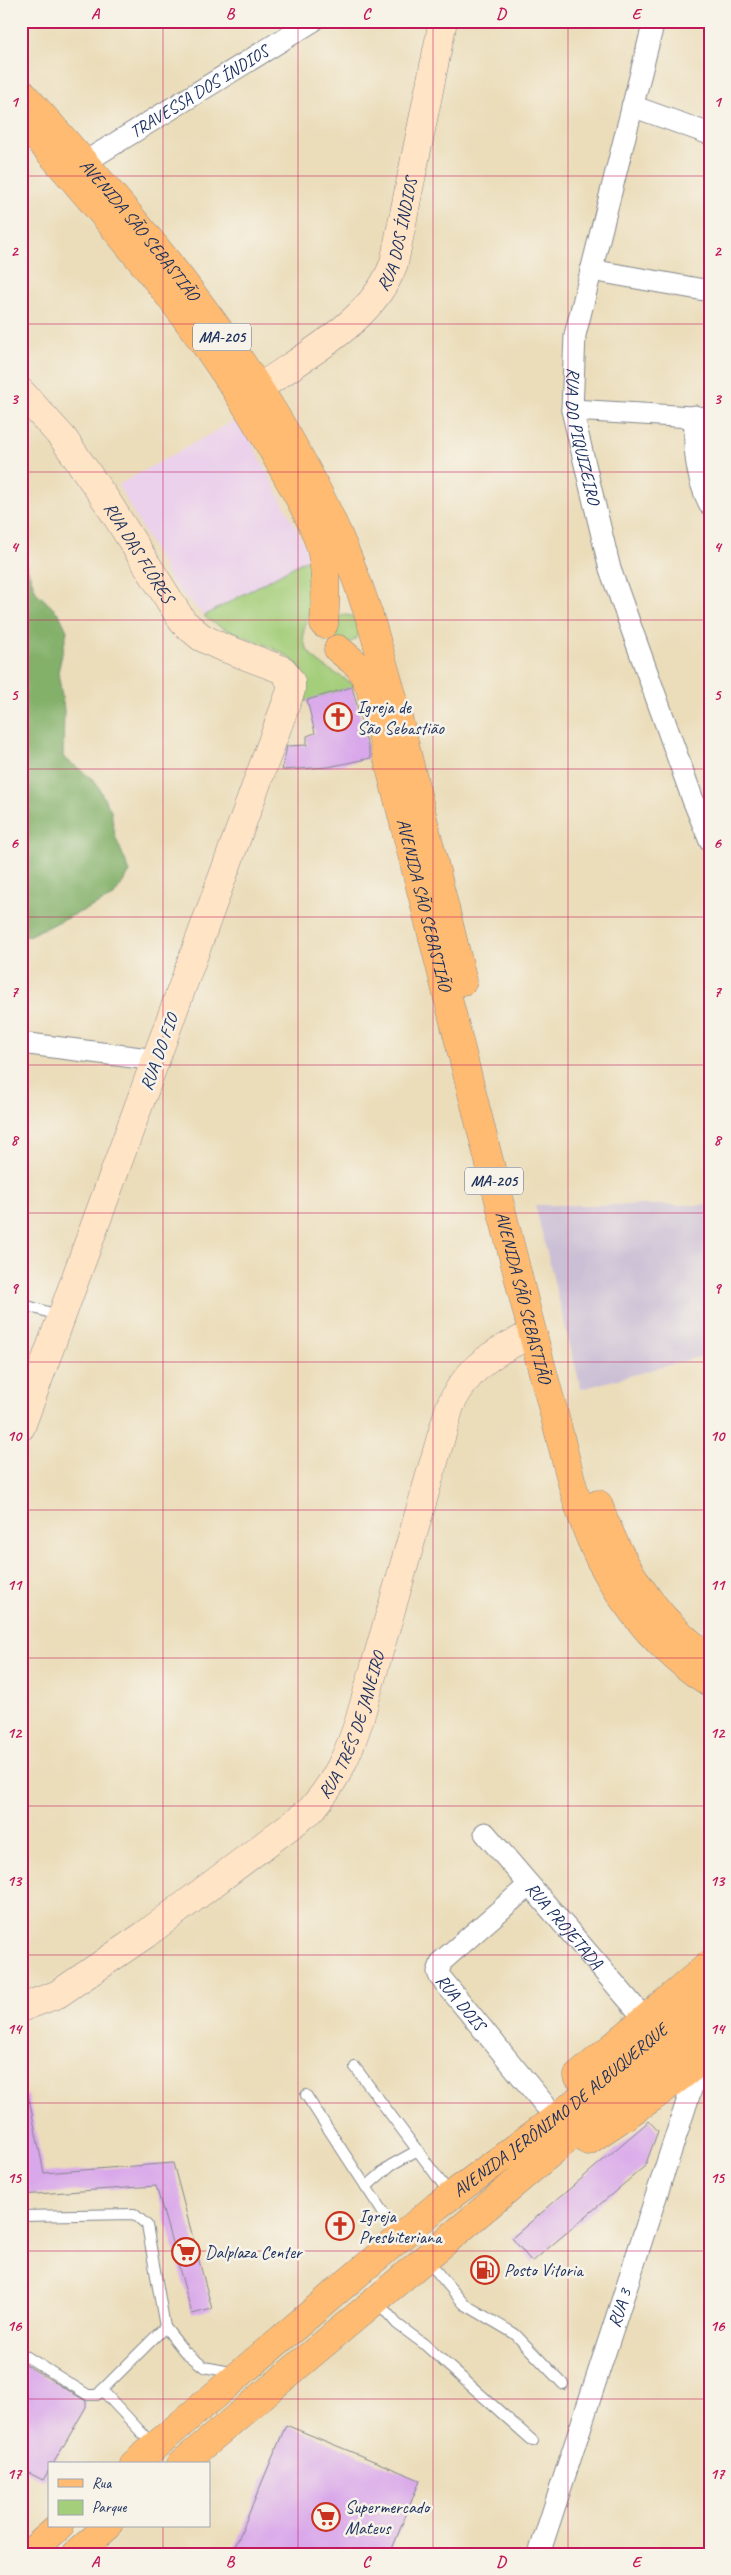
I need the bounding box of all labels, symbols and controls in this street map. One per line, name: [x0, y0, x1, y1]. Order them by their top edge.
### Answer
text: A: [91, 4, 101, 24]
text: B: [226, 4, 236, 24]
text: C: [362, 4, 372, 24]
text: D: [496, 4, 507, 24]
text: E: [632, 4, 643, 24]
street label: TRAVESSA DOS ÍNDIOS: [125, 39, 275, 143]
text: 1: [10, 92, 19, 112]
text: 1: [713, 92, 722, 112]
street label: AVENIDA SÃO SEBASTIÃO: [75, 154, 206, 307]
street label: RUA DOS ÍNDIOS: [371, 172, 423, 295]
text: 2: [10, 241, 19, 261]
text: 2: [713, 241, 722, 261]
road number: MA-205: [193, 324, 251, 351]
street label: RUA DO PIQUIZEIRO: [561, 367, 606, 509]
text: 3: [10, 389, 19, 409]
text: 3: [713, 389, 722, 409]
street label: RUA DAS FLÔRES: [99, 498, 180, 609]
text: 4: [10, 537, 19, 557]
text: 4: [713, 537, 722, 557]
text: 5: [11, 685, 20, 705]
text: 5: [714, 685, 723, 705]
place label: Igreja de São Sebastião: [357, 696, 445, 739]
church icon: Igreja de São Sebastião: [323, 702, 353, 732]
street label: AVENIDA SÃO SEBASTIÃO: [392, 816, 457, 995]
text: 6: [10, 833, 19, 853]
text: 6: [713, 833, 722, 853]
text: 7: [10, 982, 19, 1002]
text: 7: [713, 982, 722, 1002]
street label: RUA DO FIO: [135, 1009, 184, 1093]
text: 8: [10, 1130, 19, 1150]
text: 8: [713, 1130, 722, 1150]
road number: MA-205: [465, 1168, 523, 1194]
street label: AVENIDA SÃO SEBASTIÃO: [491, 1209, 557, 1388]
text: 9: [10, 1278, 19, 1298]
text: 9: [713, 1278, 722, 1298]
text: 10: [7, 1426, 23, 1446]
text: 10: [710, 1426, 726, 1446]
text: 11: [7, 1575, 23, 1595]
text: 11: [710, 1575, 726, 1595]
street label: RUA TRÊS DE JANEIRO: [313, 1647, 390, 1803]
text: 12: [7, 1723, 23, 1743]
text: 12: [710, 1723, 726, 1743]
text: 13: [7, 1871, 23, 1891]
text: 13: [710, 1871, 726, 1891]
street label: RUA PROJETADA: [521, 1878, 608, 1974]
street label: RUA DOIS: [431, 1970, 492, 2038]
street label: AVENIDA JERÔNIMO DE ALBUQUERQUE: [448, 2017, 674, 2202]
text: 14: [7, 2019, 23, 2039]
text: 14: [710, 2019, 726, 2039]
text: 15: [7, 2168, 23, 2188]
text: 15: [710, 2168, 726, 2188]
place label: Igreja Presbiteriana: [359, 2205, 443, 2248]
church icon: Igreja Presbiteriana: [325, 2211, 355, 2241]
supermarket icon: Dalplaza Center: [171, 2237, 201, 2267]
place label: Dalplaza Center: [205, 2241, 304, 2263]
fuel station icon: Posto Vitoria: [470, 2255, 500, 2285]
place label: Posto Vitoria: [504, 2259, 584, 2281]
street label: RUA 3: [603, 2284, 637, 2330]
text: 16: [7, 2316, 23, 2336]
text: 16: [710, 2316, 726, 2336]
legend: [48, 2462, 210, 2528]
text: 17: [7, 2464, 23, 2484]
text: 17: [710, 2464, 726, 2484]
text: Rua: [92, 2474, 112, 2493]
place label: Supermercado Mateus: [345, 2496, 431, 2539]
text: Parque: [92, 2498, 128, 2517]
supermarket icon: Supermercado Mateus: [311, 2502, 341, 2532]
text: A: [91, 2552, 101, 2572]
text: B: [226, 2552, 236, 2572]
text: C: [362, 2552, 372, 2572]
text: D: [496, 2552, 507, 2572]
text: E: [632, 2552, 643, 2572]

